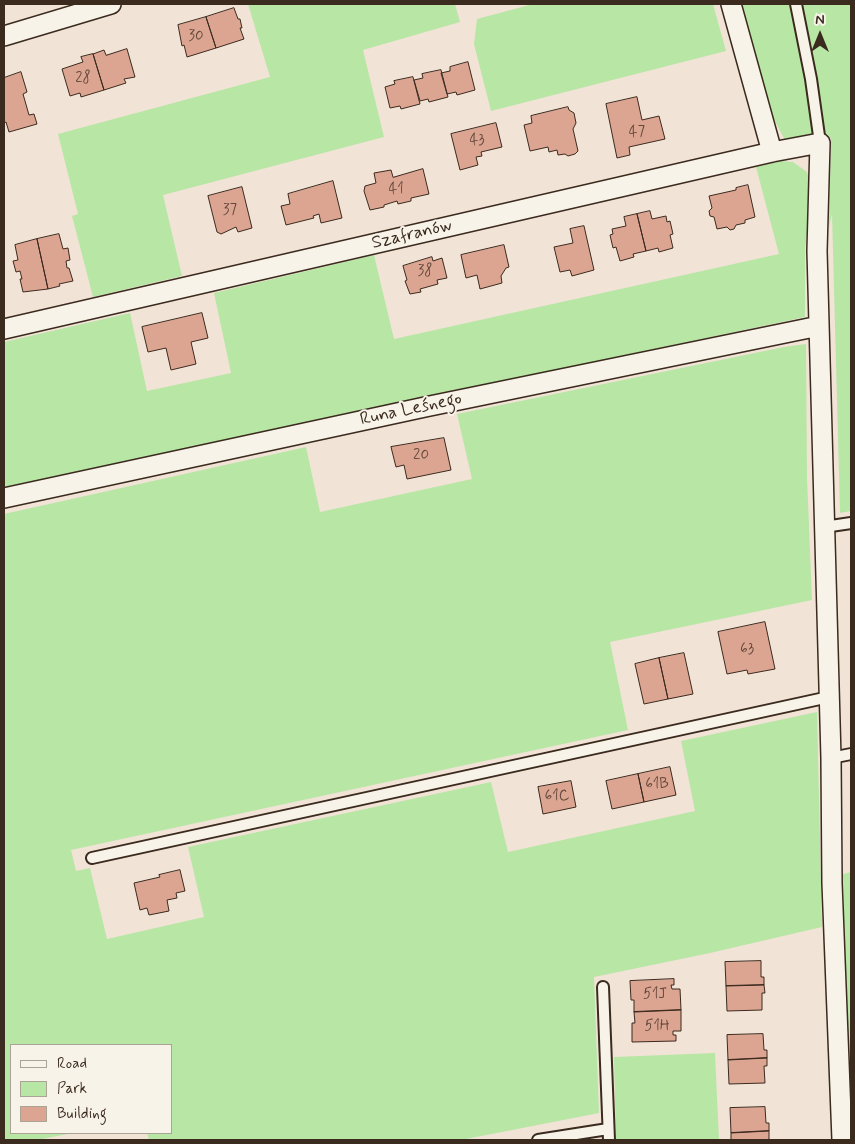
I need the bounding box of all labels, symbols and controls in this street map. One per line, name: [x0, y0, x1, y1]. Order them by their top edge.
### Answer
north arrow: [795, 10, 845, 60]
text: N: [815, 11, 825, 29]
house number: 30: [188, 28, 204, 46]
house number: 28: [75, 70, 91, 88]
house number: 47: [629, 124, 645, 142]
house number: 43: [469, 132, 485, 150]
house number: 41: [388, 181, 404, 199]
house number: 37: [223, 202, 237, 220]
street label: Szafranów: [370, 215, 454, 255]
house number: 38: [418, 263, 432, 281]
street label: Runa Leśnego: [358, 389, 464, 431]
house number: 20: [413, 447, 429, 465]
house number: 63: [740, 641, 754, 659]
house number: 61B: [645, 776, 669, 794]
house number: 61C: [545, 788, 569, 806]
house number: 51J: [643, 986, 667, 1004]
house number: 51H: [644, 1018, 670, 1036]
legend: [10, 1044, 172, 1134]
text: Road: [57, 1054, 87, 1074]
text: Park: [57, 1079, 87, 1099]
text: Building: [57, 1104, 107, 1124]

